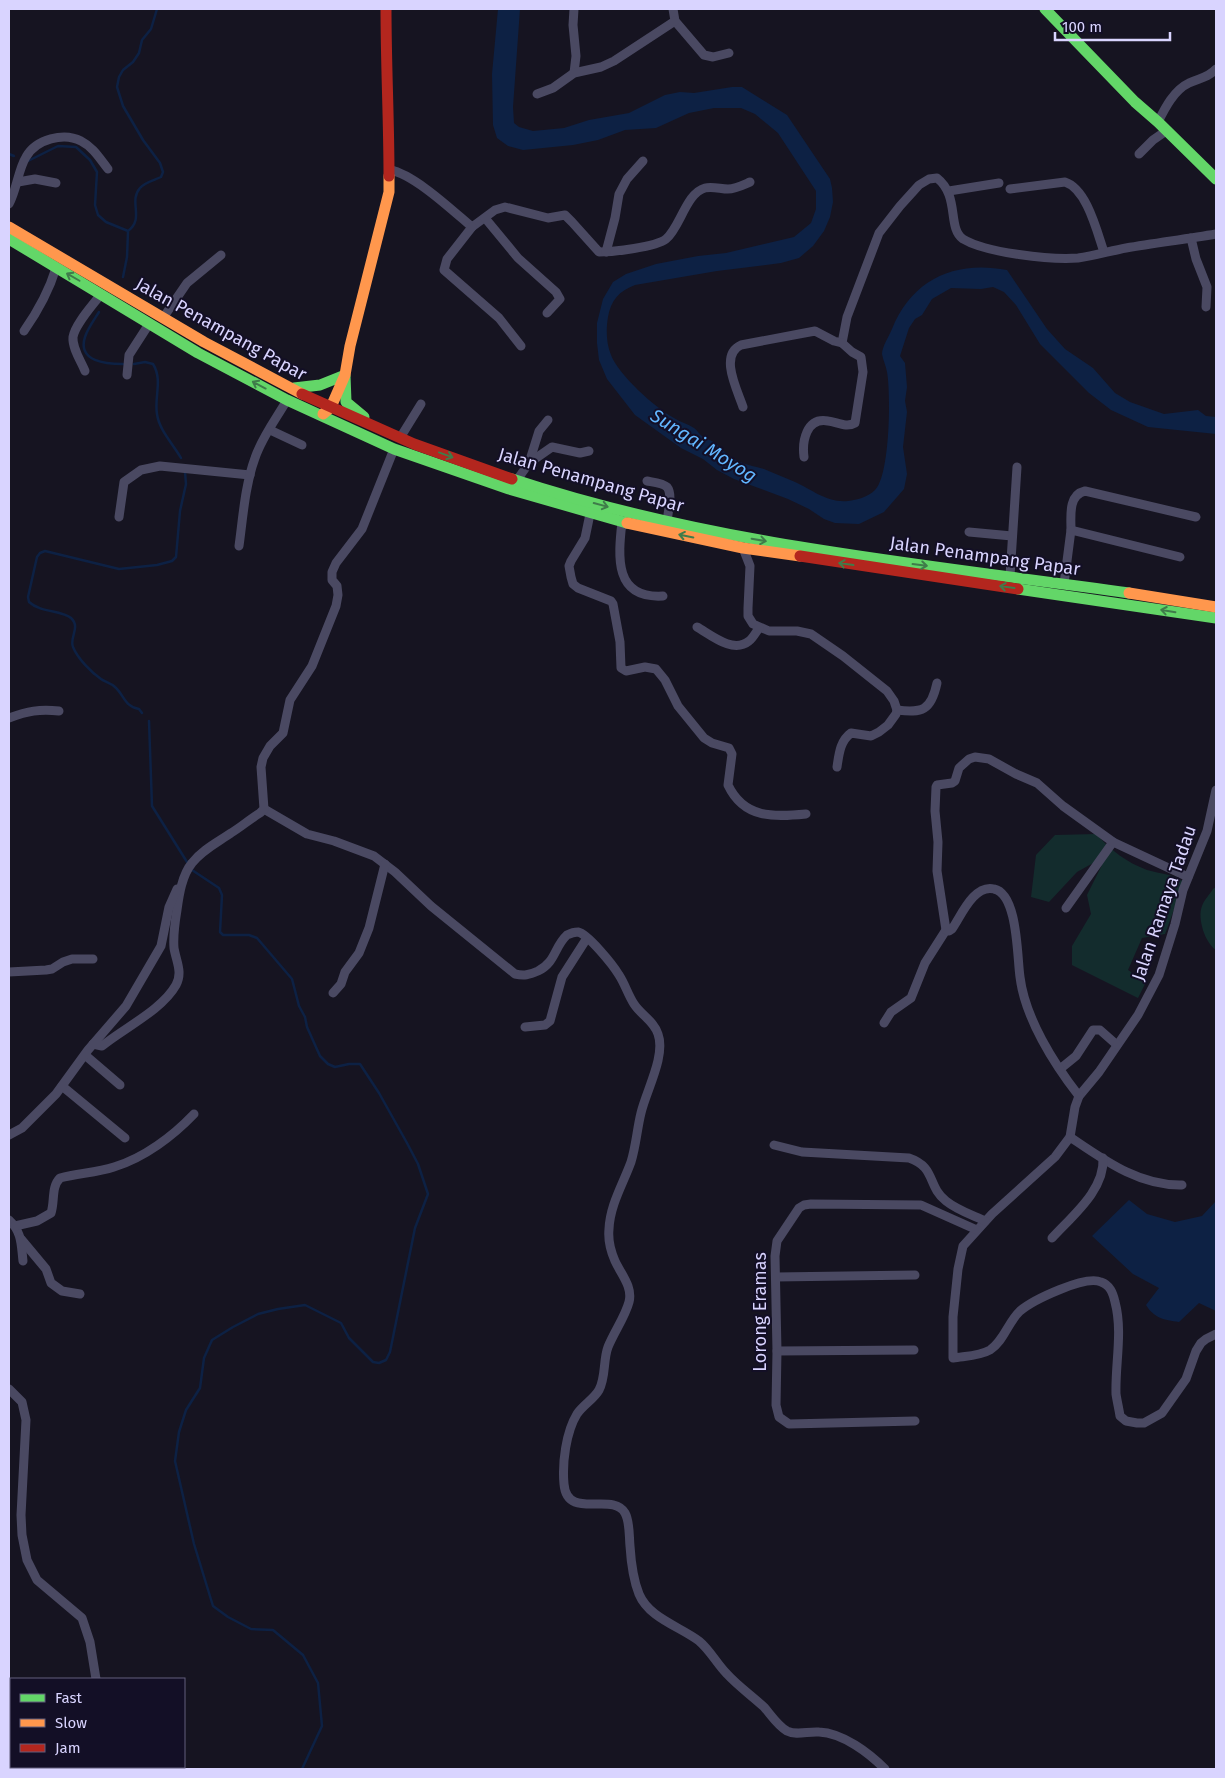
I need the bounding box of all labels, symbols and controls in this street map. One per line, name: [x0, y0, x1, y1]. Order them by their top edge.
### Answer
scale bar: [1055, 10, 1170, 42]
text: 100 m: [1062, 18, 1102, 36]
one-way arrow: [66, 272, 80, 282]
street label: Jalan Penampang Papar: [132, 273, 311, 385]
one-way arrow: [251, 380, 266, 390]
water label: Sungai Moyog: [645, 403, 761, 487]
street label: Jalan Penampang Papar: [495, 443, 687, 517]
one-way arrow: [438, 451, 453, 460]
one-way arrow: [592, 500, 608, 510]
one-way arrow: [679, 531, 695, 540]
street label: Jalan Penampang Papar: [888, 532, 1082, 580]
one-way arrow: [751, 535, 767, 545]
one-way arrow: [839, 559, 855, 569]
one-way arrow: [911, 560, 927, 570]
one-way arrow: [1000, 582, 1016, 592]
one-way arrow: [1160, 606, 1176, 616]
street label: Jalan Ramaya Tadau: [1127, 822, 1201, 984]
street label: Lorong Eramas: [749, 1252, 771, 1372]
legend: [10, 1678, 185, 1768]
text: Fast: [55, 1689, 82, 1707]
text: Slow: [55, 1714, 87, 1732]
text: Jam: [55, 1739, 81, 1757]

